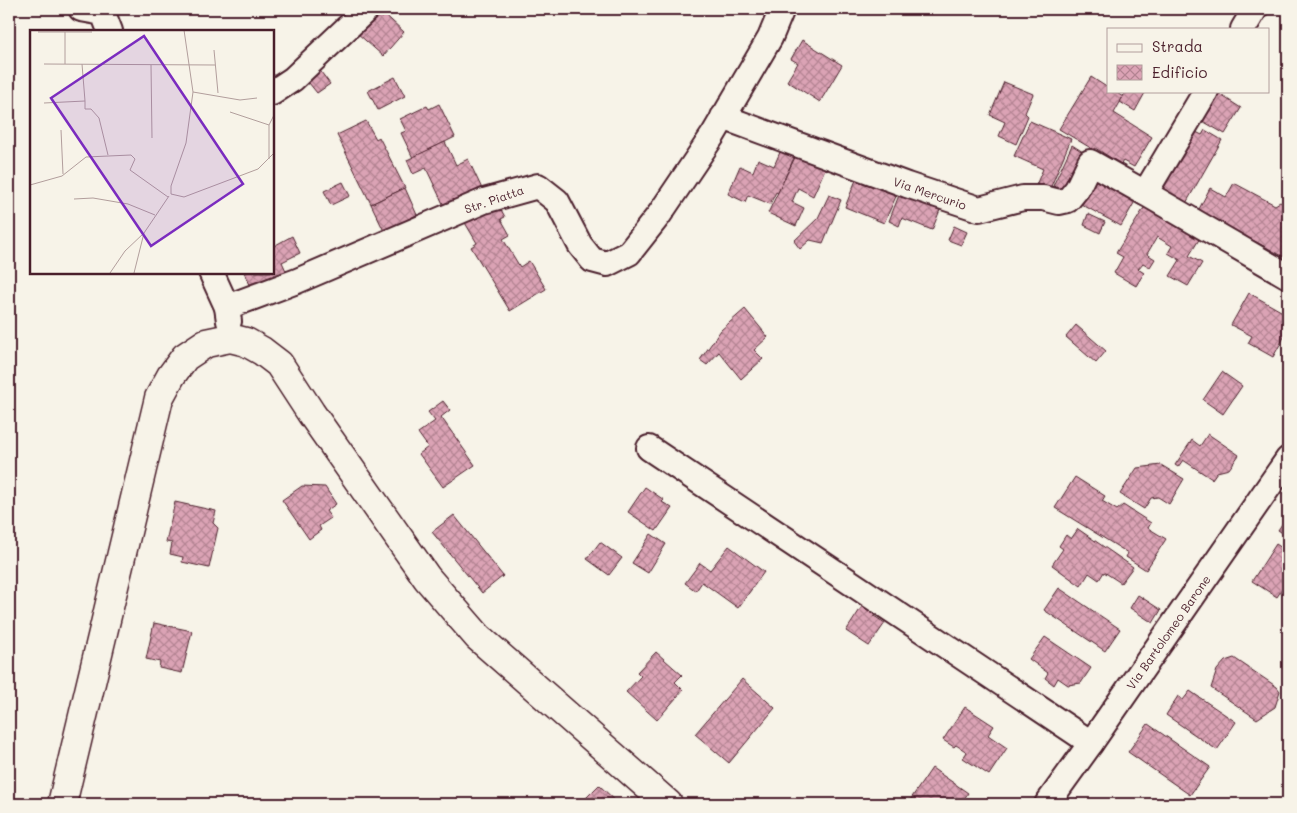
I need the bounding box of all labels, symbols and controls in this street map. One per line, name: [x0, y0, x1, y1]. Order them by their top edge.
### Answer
legend: [1107, 28, 1270, 92]
inset map: [30, 30, 274, 274]
text: Strada: [1152, 36, 1203, 56]
text: Edificio: [1152, 62, 1208, 82]
street label: Via Mercurio: [891, 173, 969, 213]
street label: Str. Piatta: [462, 181, 526, 217]
street label: Via Bartolomeo Barone: [1122, 572, 1214, 692]

